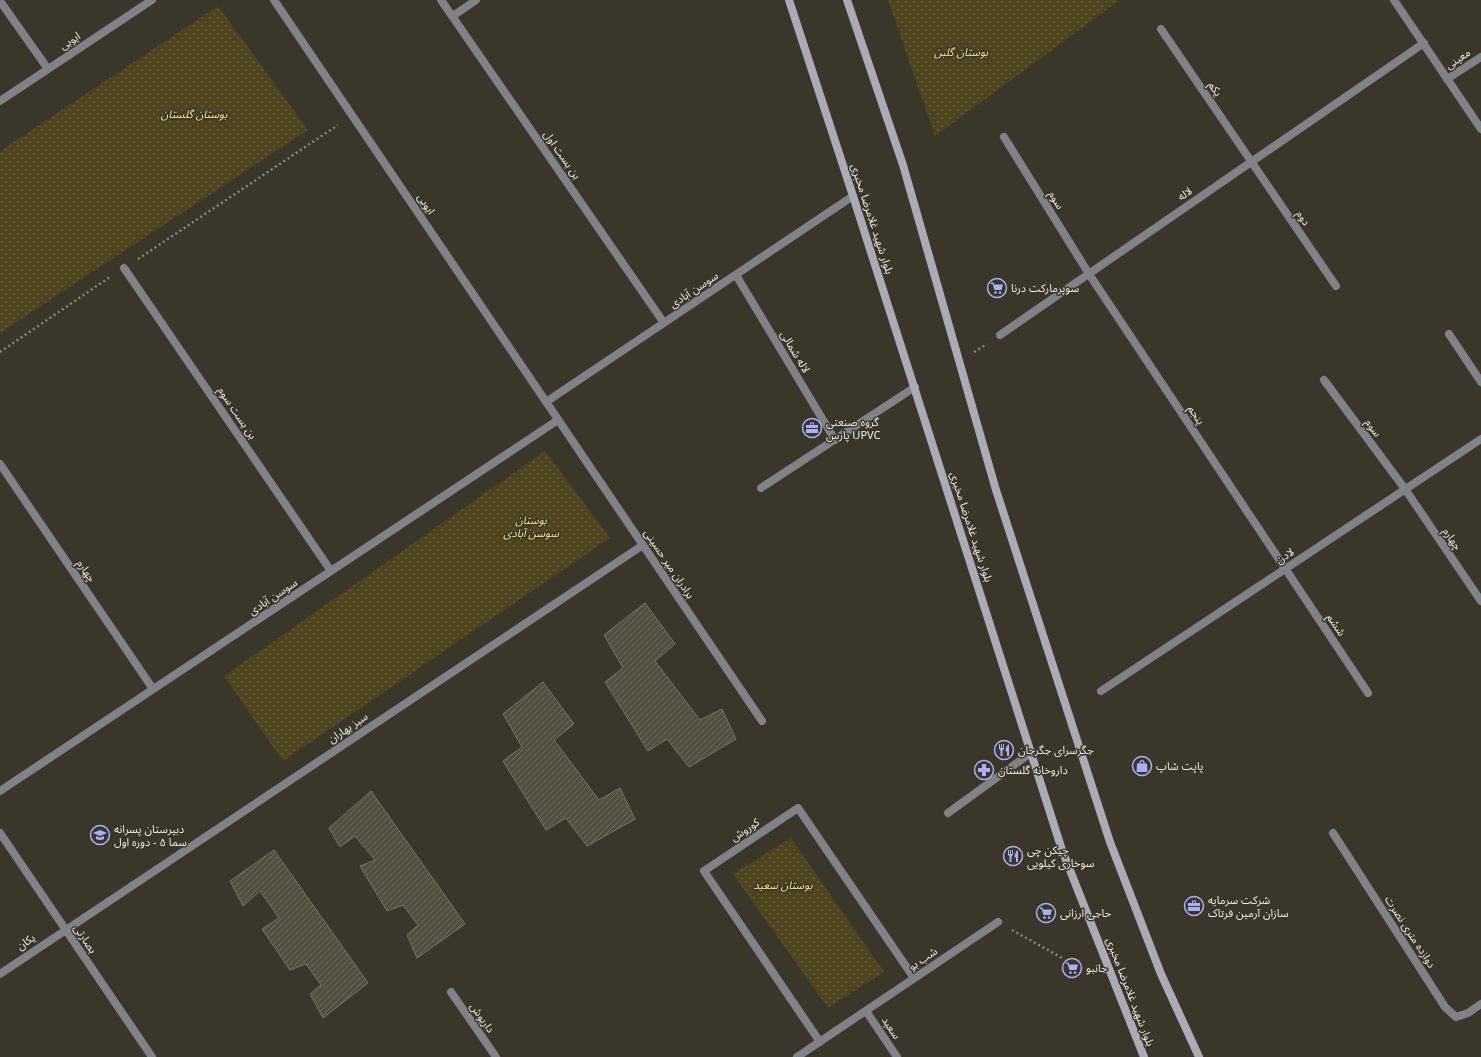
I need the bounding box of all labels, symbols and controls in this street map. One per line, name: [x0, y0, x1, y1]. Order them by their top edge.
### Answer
street label: ایوبی: [54, 25, 86, 57]
park label: بوستان گلبن: [934, 41, 989, 64]
street label: معینی: [1440, 42, 1476, 76]
street label: یکم: [1201, 76, 1229, 102]
park label: بوستان گلستان: [161, 103, 228, 126]
street label: بن بست اول: [536, 125, 588, 185]
street label: بلوار شهید غلامرضا مخبری: [843, 161, 901, 277]
street label: لاله: [1172, 180, 1198, 208]
street label: سوم: [1041, 186, 1071, 215]
street label: ایوبی: [410, 188, 442, 220]
street label: دوم: [1289, 205, 1317, 231]
street label: سوسن آبادی: [664, 265, 724, 315]
supermarket icon: سوپرمارکت درنا: [986, 277, 1008, 299]
place label: سوپرمارکت درنا: [1011, 277, 1079, 300]
street label: لاله شمالی: [773, 326, 817, 378]
street label: بن بست سوم: [211, 382, 263, 444]
street label: پنجم: [1181, 400, 1211, 430]
place label: گروه صنعتی پارس UPVC: [826, 411, 881, 447]
street label: سوم: [1358, 413, 1388, 443]
office icon: گروه صنعتی پارس UPVC: [801, 417, 823, 439]
street label: بلوار شهید غلامرضا مخبری: [942, 469, 1000, 585]
park label: بوستان سوسن آبادی: [503, 509, 559, 545]
street label: چهارم: [1436, 523, 1469, 556]
street label: برادران میر حسینی: [637, 524, 701, 604]
street label: لادن: [1271, 541, 1299, 571]
street label: چهارم: [70, 555, 103, 588]
street label: سوسن آبادی: [243, 572, 303, 622]
street label: ششم: [1320, 609, 1352, 642]
street label: سبز بهاران: [323, 706, 374, 750]
restaurant icon: جگرسرای جگرجان: [993, 739, 1015, 761]
place label: جگرسرای جگرجان: [1018, 739, 1094, 762]
shop icon: پاپت شاپ: [1131, 755, 1153, 777]
place label: پاپت شاپ: [1156, 755, 1203, 778]
pharmacy icon: داروخانه گلستان: [973, 759, 995, 781]
place label: داروخانه گلستان: [998, 759, 1068, 782]
street label: کوروش: [725, 811, 765, 848]
place label: دبیرستان پسرانه سما ۵ - دوره اول: [114, 818, 187, 854]
school or university icon: دبیرستان پسرانه سما ۵ - دوره اول: [89, 824, 111, 846]
place label: چیکن چی سوخاری کیلویی: [1027, 839, 1095, 875]
restaurant icon: چیکن چی سوخاری کیلویی: [1002, 845, 1024, 867]
park label: بوستان سعید: [754, 874, 813, 897]
place label: شرکت سرمایه سازان آرمین فرتاک: [1208, 889, 1289, 925]
street label: دوازده متری نصرت: [1378, 891, 1442, 973]
office icon: شرکت سرمایه سازان آرمین فرتاک: [1183, 895, 1205, 917]
supermarket icon: حاجی ارزانی: [1035, 902, 1057, 924]
place label: حاجی ارزانی: [1060, 902, 1112, 925]
street label: بصارتی: [67, 919, 103, 959]
street label: یکان: [11, 927, 41, 957]
street label: بلوار شهید غلامرضا مخبری: [1099, 934, 1161, 1050]
street label: شب بو: [903, 940, 943, 977]
supermarket icon: جانبو: [1061, 957, 1083, 979]
place label: جانبو: [1086, 957, 1108, 980]
street label: داریوش: [463, 998, 501, 1038]
street label: سعید: [875, 1012, 907, 1045]

